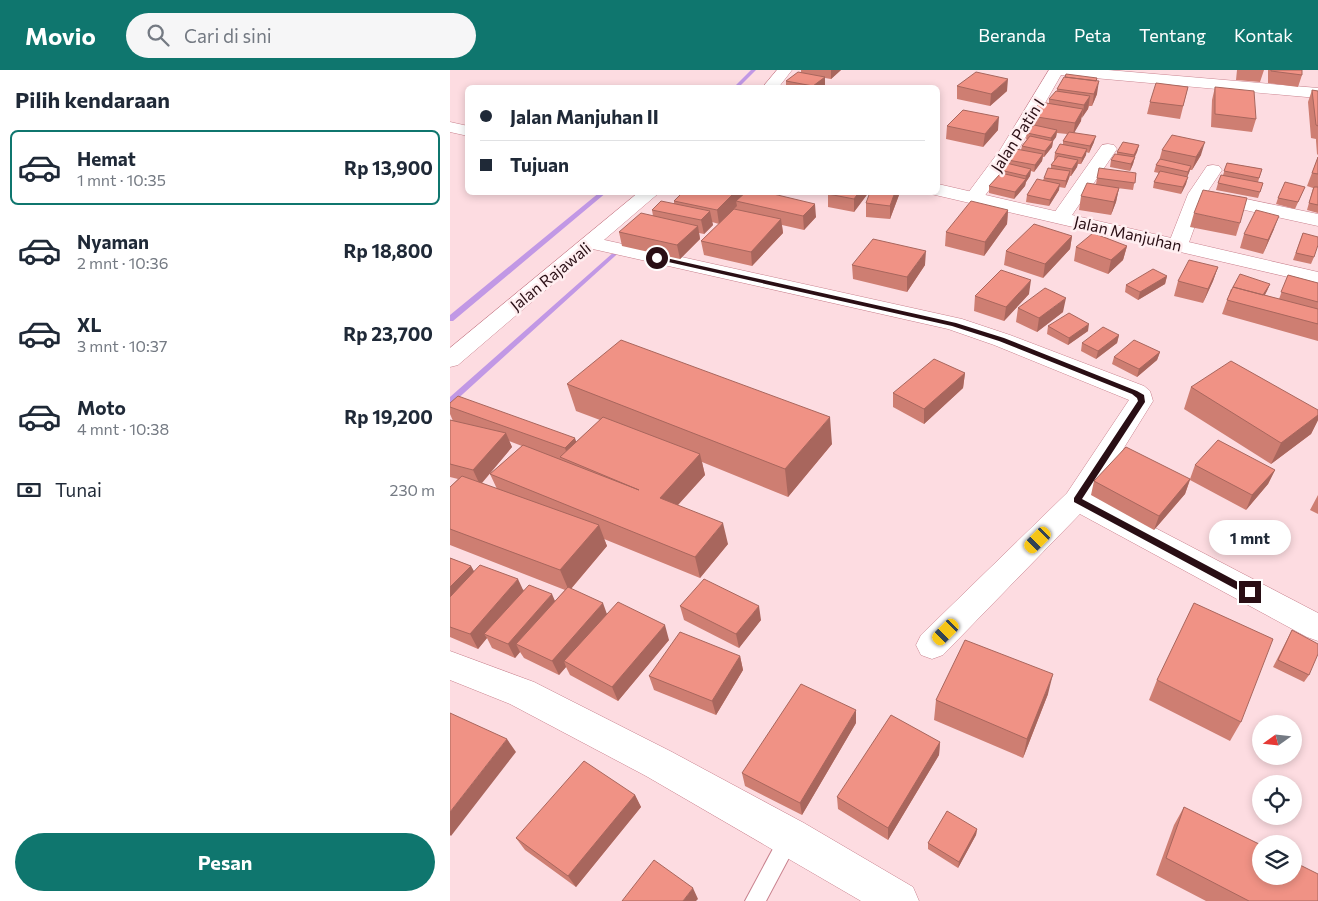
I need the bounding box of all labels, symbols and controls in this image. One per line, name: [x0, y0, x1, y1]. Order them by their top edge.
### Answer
search box: [126, 13, 476, 58]
text: Movio: [25, 21, 96, 50]
icon: search: [144, 21, 172, 49]
text: Cari di sini: [184, 24, 272, 47]
text: Beranda: [978, 24, 1046, 46]
text: Peta: [1074, 24, 1111, 46]
text: Tentang: [1139, 24, 1206, 46]
text: Kontak: [1234, 24, 1293, 46]
text: Pilih kendaraan: [15, 86, 170, 113]
street label: Jalan Patin I: [986, 95, 1048, 175]
text: Jalan Manjuhan II: [510, 105, 659, 128]
icon: car: [17, 145, 62, 190]
text: Hemat: [77, 147, 136, 170]
text: Tujuan: [510, 153, 569, 176]
text: Rp 13,900: [344, 156, 433, 179]
text: 1 mnt · 10:35: [77, 170, 166, 189]
street label: Jalan Manjuhan: [1072, 211, 1184, 255]
icon: car: [17, 228, 62, 273]
text: Nyaman: [77, 230, 149, 253]
street label: Jalan Rajawali: [506, 238, 594, 314]
text: Rp 18,800: [343, 239, 433, 262]
route start: [646, 247, 668, 269]
text: 2 mnt · 10:36: [77, 253, 168, 272]
icon: car: [17, 311, 62, 356]
text: XL: [77, 313, 102, 336]
text: Rp 23,700: [343, 322, 433, 345]
text: 3 mnt · 10:37: [77, 336, 167, 355]
icon: car: [17, 394, 62, 439]
text: Moto: [77, 396, 126, 419]
text: Rp 19,200: [344, 405, 433, 428]
text: 4 mnt · 10:38: [77, 419, 169, 438]
icon: cash: [15, 476, 43, 504]
text: Tunai: [55, 478, 102, 501]
text: 230 m: [390, 480, 435, 499]
callout: 1 mnt: [1209, 520, 1291, 554]
car: [1022, 524, 1053, 556]
text: 1 mnt: [1230, 528, 1270, 547]
route end: [1239, 581, 1261, 603]
car: [930, 616, 961, 648]
north arrow: [1252, 715, 1302, 765]
map controls: [1252, 715, 1302, 885]
button: locate: [1252, 775, 1302, 825]
button: Pesan: [15, 833, 435, 891]
button: layers: [1252, 835, 1302, 885]

